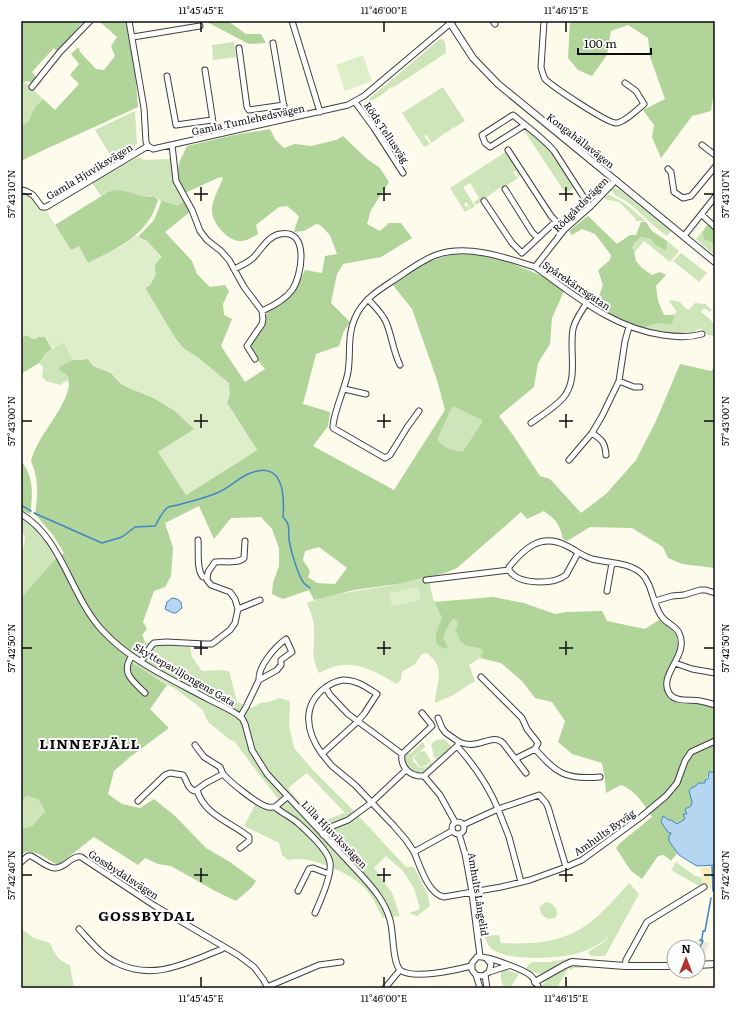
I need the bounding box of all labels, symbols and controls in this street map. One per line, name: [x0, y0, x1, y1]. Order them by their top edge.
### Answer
text: 11°45'45"E: [178, 2, 224, 17]
text: 11°46'00"E: [361, 2, 407, 17]
text: 11°46'15"E: [544, 2, 588, 17]
scale bar: [578, 30, 651, 56]
text: 100 m: [584, 34, 617, 52]
street label: Röds Tellusväg: [361, 98, 413, 166]
street label: Gamla Tumlehedsvägen: [190, 100, 306, 138]
street label: Kongahällavägen: [544, 109, 618, 172]
street label: Gamla Hjuviksvägen: [43, 139, 135, 203]
text: 57°43'10"N: [3, 170, 18, 218]
text: 57°43'10"N: [717, 170, 732, 218]
street label: Rödgårdsvägen: [549, 173, 611, 235]
street label: Spårekärrsgatan: [540, 257, 614, 313]
text: 57°43'00"N: [3, 396, 18, 446]
text: 57°43'00"N: [717, 396, 732, 446]
text: 57°42'50"N: [3, 623, 18, 673]
text: 57°42'50"N: [717, 623, 732, 673]
street label: Skyttepaviljongens Gata: [131, 639, 239, 710]
district label: LINNEFJÄLL: [39, 733, 141, 753]
street label: Lilla Hjuviksvägen: [299, 797, 372, 872]
street label: Amhults Byväg: [570, 805, 638, 859]
street label: Gossbydalsvägen: [86, 846, 162, 903]
text: 57°42'40"N: [3, 850, 18, 900]
text: 57°42'40"N: [717, 850, 732, 900]
street label: Amhults Långelid: [465, 851, 493, 937]
district label: GOSSBYDAL: [98, 905, 196, 925]
north arrow: [666, 939, 706, 979]
text: N: [681, 940, 691, 956]
text: 11°45'45"E: [178, 990, 224, 1005]
text: 11°46'00"E: [361, 990, 407, 1005]
text: 11°46'15"E: [544, 990, 588, 1005]

